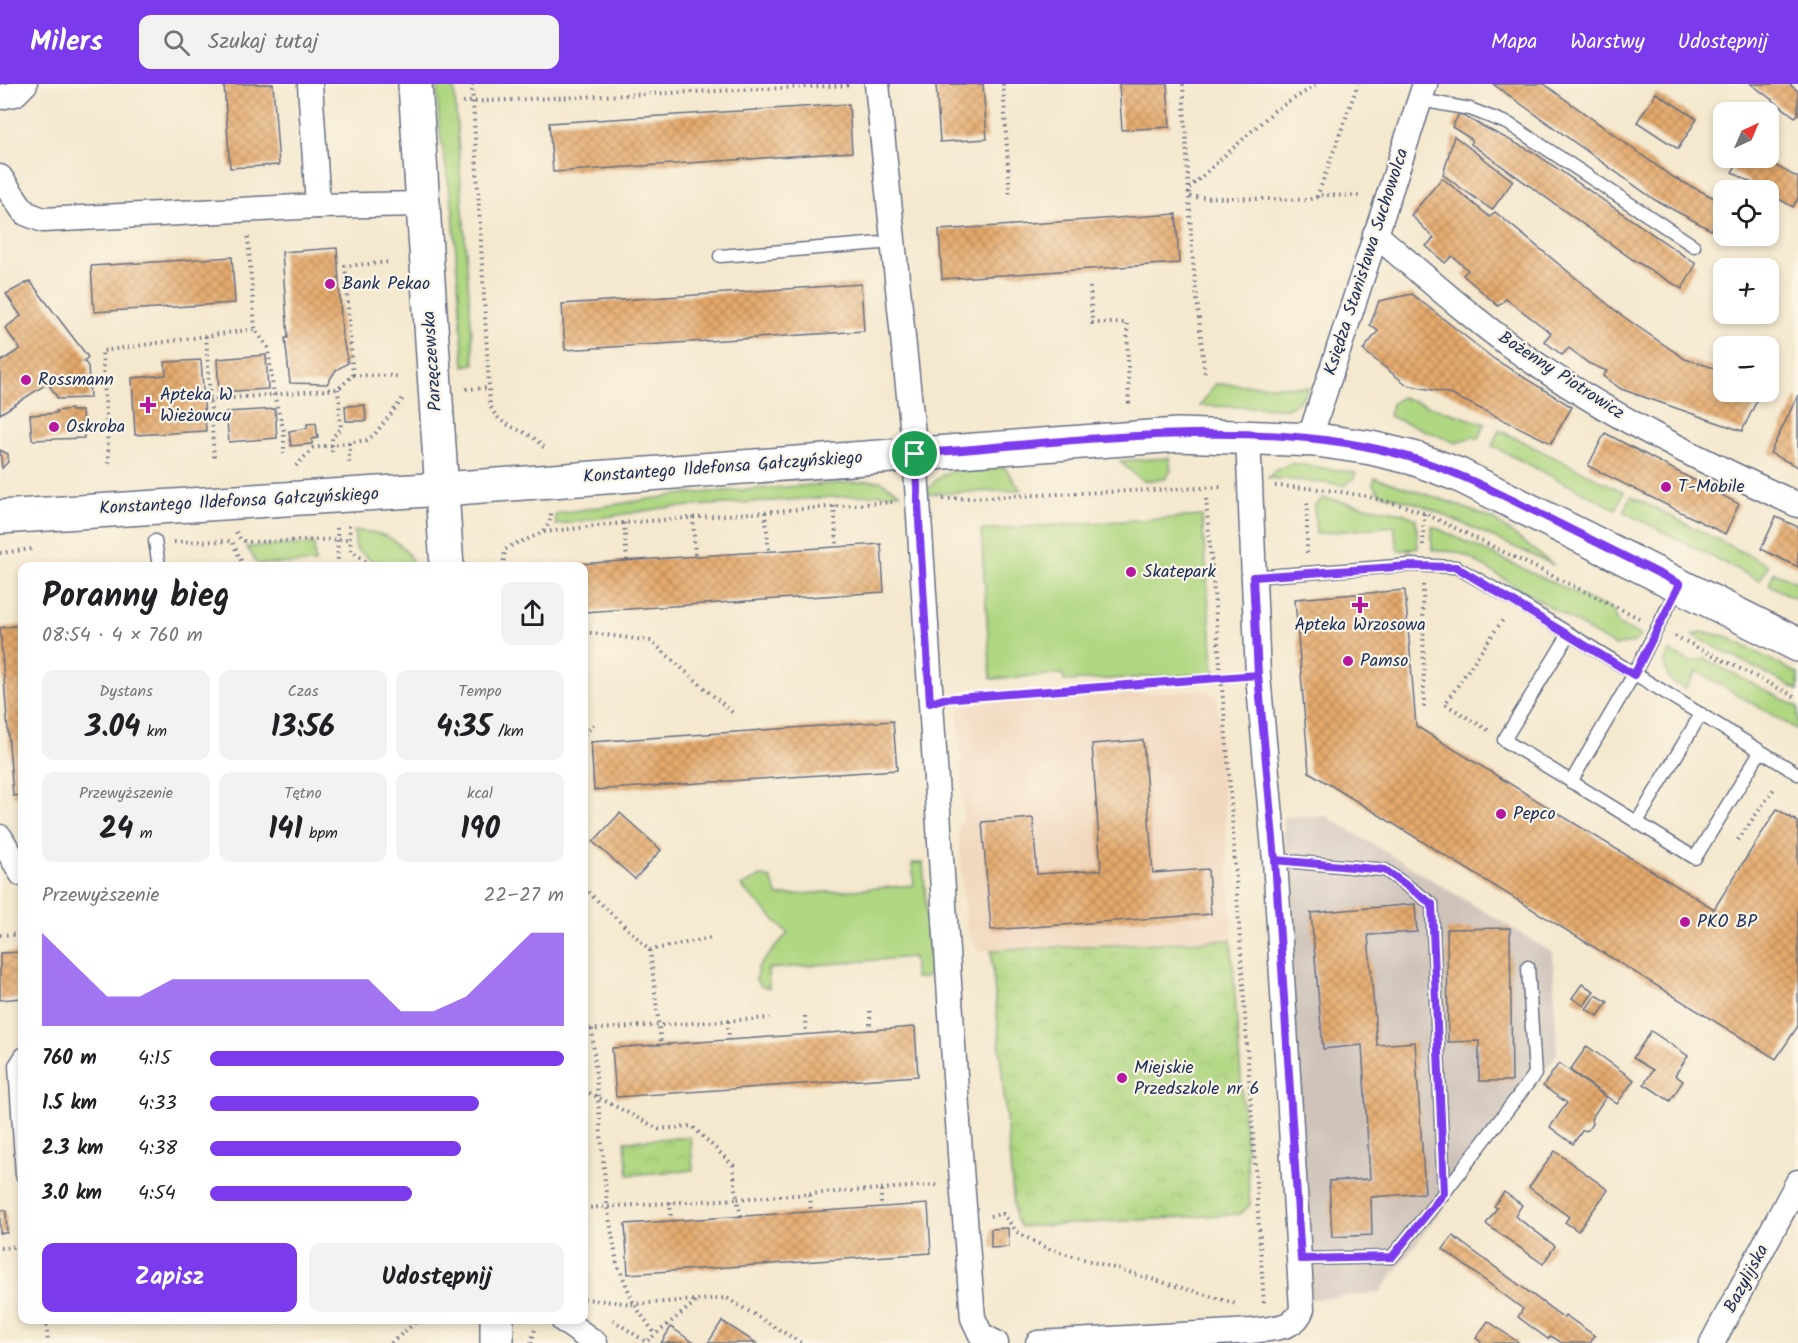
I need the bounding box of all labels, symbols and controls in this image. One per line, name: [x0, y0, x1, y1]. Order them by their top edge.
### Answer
search box: [139, 15, 559, 69]
text: Milers: [30, 20, 103, 65]
text: Szukaj tutaj: [208, 25, 318, 60]
icon: search: [160, 26, 193, 59]
text: Mapa: [1491, 26, 1537, 59]
text: Warstwy: [1570, 26, 1645, 59]
text: Udostępnij: [1678, 26, 1768, 59]
north arrow: [1713, 102, 1779, 168]
map controls: [1713, 102, 1779, 402]
street label: Księdza Stanisława Suchowolca: [1317, 145, 1417, 379]
button: locate: [1713, 180, 1779, 246]
button: +: [1713, 258, 1779, 324]
place label: Bank Pekao: [342, 270, 430, 299]
marker: Bank Pekao: [323, 277, 337, 291]
street label: Parzęczewska: [415, 310, 451, 412]
street label: Bożenny Piotrowicz: [1492, 324, 1630, 428]
button: −: [1713, 336, 1779, 402]
place label: Rossmann: [38, 366, 114, 395]
marker: Rossmann: [19, 373, 33, 387]
place label: Apteka W Wieżowcu: [160, 381, 233, 431]
marker: Apteka W Wieżowcu: [141, 398, 155, 412]
place label: Oskroba: [66, 413, 125, 442]
marker: Oskroba: [47, 420, 61, 434]
pin: [889, 428, 940, 479]
icon: arrive: [898, 437, 931, 470]
street label: Konstantego Ildefonsa Gałczyńskiego: [582, 444, 864, 492]
place label: T-Mobile: [1678, 473, 1745, 502]
street label: Konstantego Ildefonsa Gałczyńskiego: [98, 480, 380, 524]
marker: T-Mobile: [1659, 480, 1673, 494]
place label: Skatepark: [1143, 558, 1217, 587]
marker: Skatepark: [1124, 565, 1138, 579]
text: Poranny bieg: [42, 571, 230, 624]
button: share: [501, 582, 564, 645]
marker: Apteka Wrzosowa: [1353, 598, 1367, 612]
place label: Apteka Wrzosowa: [1294, 611, 1426, 640]
text: 08:54 · 4 × 760 m: [42, 620, 203, 652]
place label: Pamso: [1360, 647, 1408, 676]
marker: Pamso: [1341, 654, 1355, 668]
text: Dystans: [99, 679, 153, 704]
text: Czas: [288, 679, 318, 704]
text: Tempo: [458, 679, 502, 704]
text: 3.04: [85, 704, 140, 752]
text: 13:56: [271, 704, 335, 752]
text: 4:35: [436, 704, 492, 752]
text: km: [140, 719, 167, 744]
text: /km: [492, 719, 524, 744]
text: Przewyższenie: [79, 781, 173, 806]
text: Tętno: [284, 781, 322, 806]
text: kcal: [467, 781, 493, 806]
place label: Pepco: [1513, 800, 1556, 829]
text: 24: [100, 806, 133, 854]
text: 141: [268, 806, 303, 854]
text: 190: [460, 806, 500, 854]
marker: Pepco: [1494, 807, 1508, 821]
text: m: [133, 821, 153, 846]
text: bpm: [303, 821, 338, 846]
text: Przewyższenie: [42, 880, 160, 912]
text: 22–27 m: [484, 880, 564, 912]
place label: PKO BP: [1697, 908, 1758, 937]
marker: PKO BP: [1678, 915, 1692, 929]
text: 760 m: [42, 1043, 97, 1075]
text: 4:15: [138, 1043, 171, 1075]
place label: Miejskie Przedszkole nr 6: [1134, 1054, 1259, 1104]
marker: Miejskie Przedszkole nr 6: [1115, 1071, 1129, 1085]
text: 1.5 km: [42, 1088, 97, 1120]
text: 4:33: [138, 1088, 177, 1120]
text: 2.3 km: [42, 1133, 103, 1165]
text: 4:38: [138, 1133, 177, 1165]
text: 3.0 km: [42, 1178, 102, 1210]
text: 4:54: [138, 1178, 176, 1210]
street label: Bazylijska: [1717, 1239, 1777, 1319]
button: Zapisz: [42, 1243, 297, 1312]
button: Udostępnij: [309, 1243, 564, 1312]

